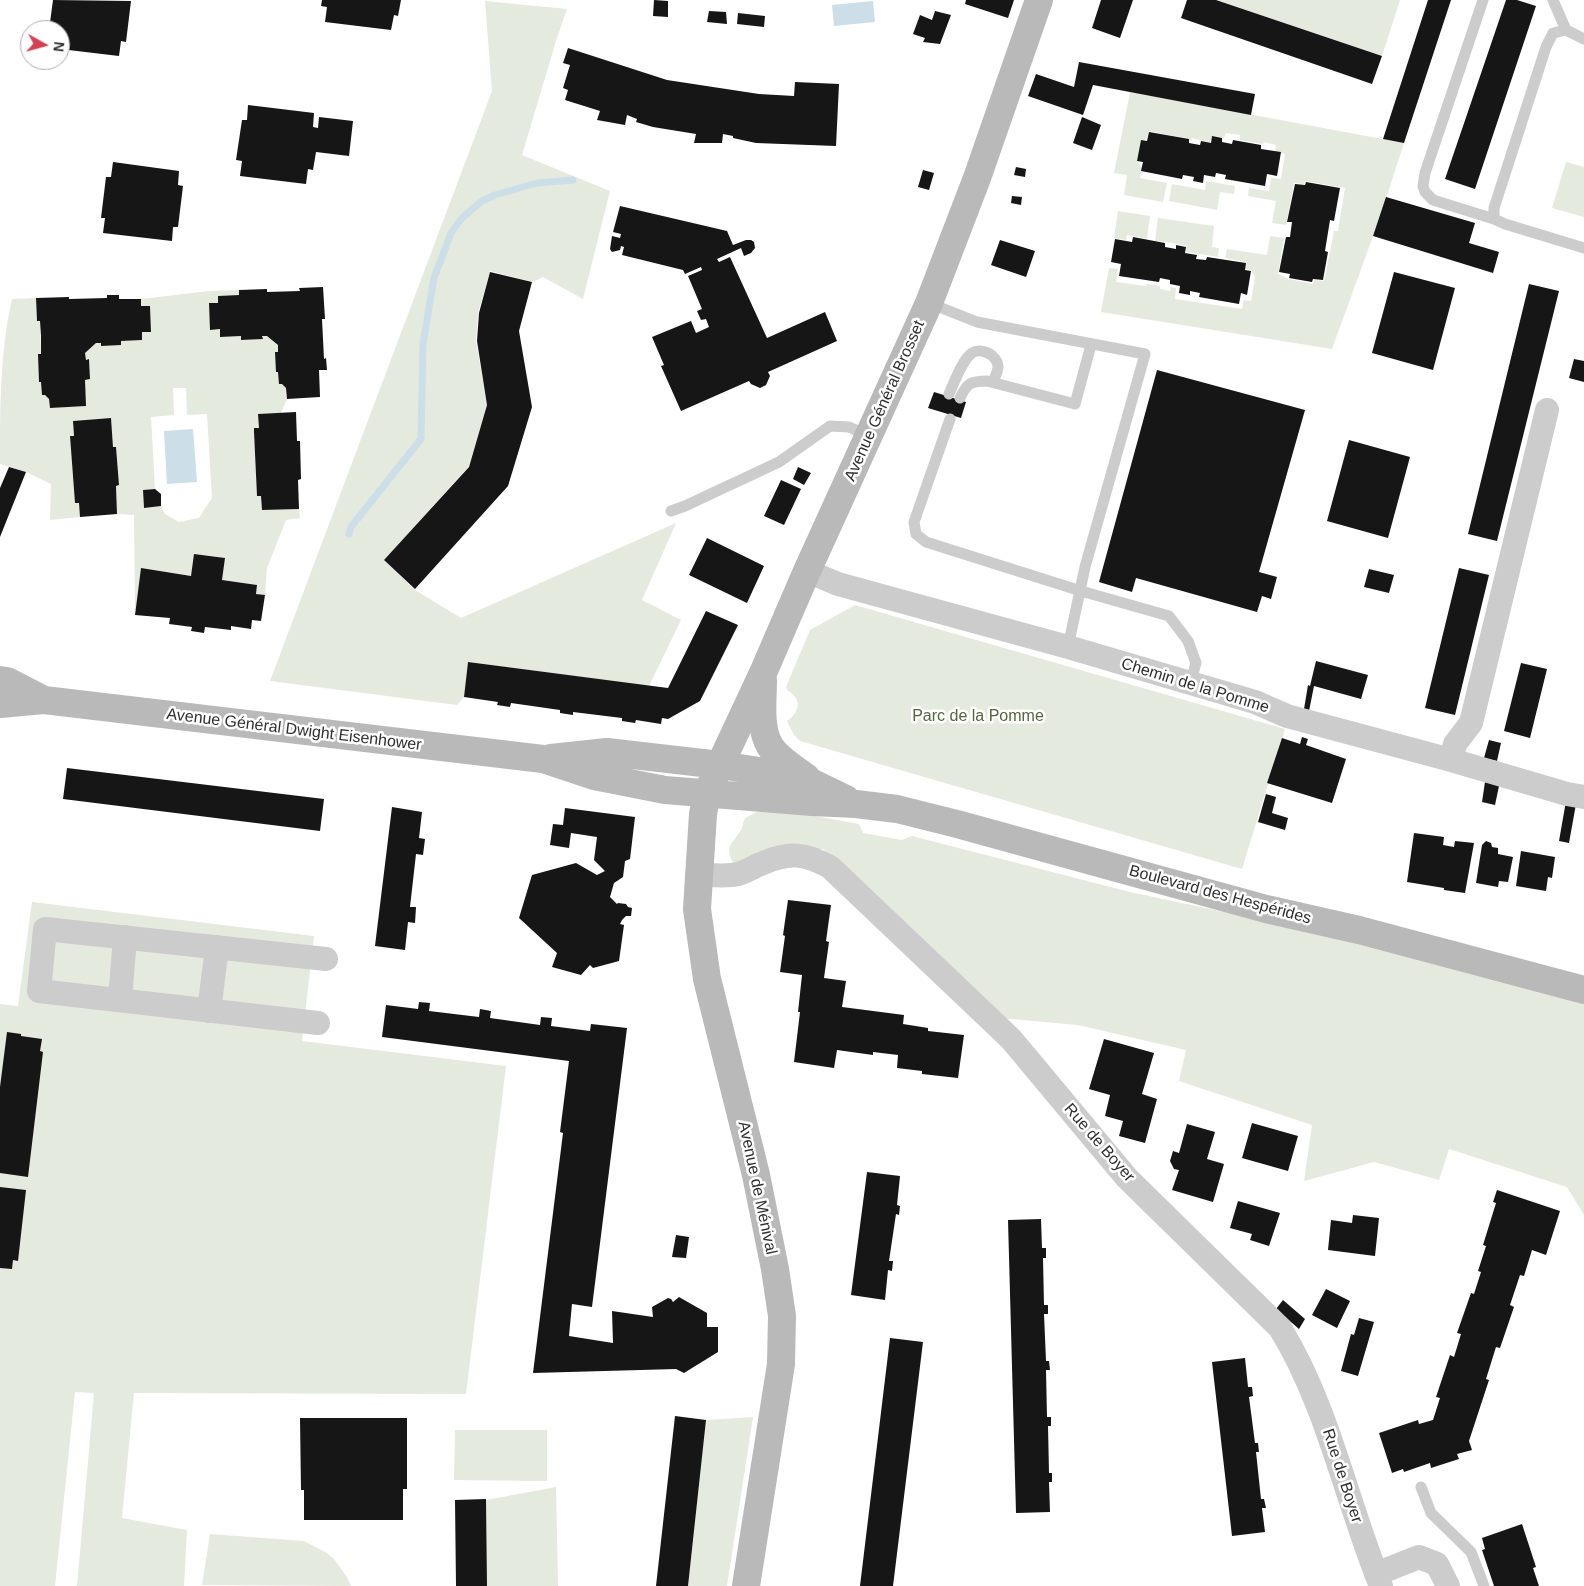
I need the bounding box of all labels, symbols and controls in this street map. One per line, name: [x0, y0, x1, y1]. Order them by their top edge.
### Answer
north arrow: [20, 20, 70, 70]
text: N: [50, 41, 67, 53]
street label: Avenue Général Brosset: [841, 318, 929, 484]
street label: Chemin de la Pomme: [1119, 654, 1271, 718]
street label: Avenue Général Dwight Eisenhower: [165, 705, 423, 755]
park label: Parc de la Pomme: [912, 707, 1044, 727]
street label: Boulevard des Hespérides: [1127, 861, 1313, 929]
street label: Rue de Boyer: [1060, 1100, 1138, 1186]
street label: Avenue de Ménival: [733, 1120, 781, 1256]
street label: Rue de Boyer: [1318, 1427, 1366, 1525]

